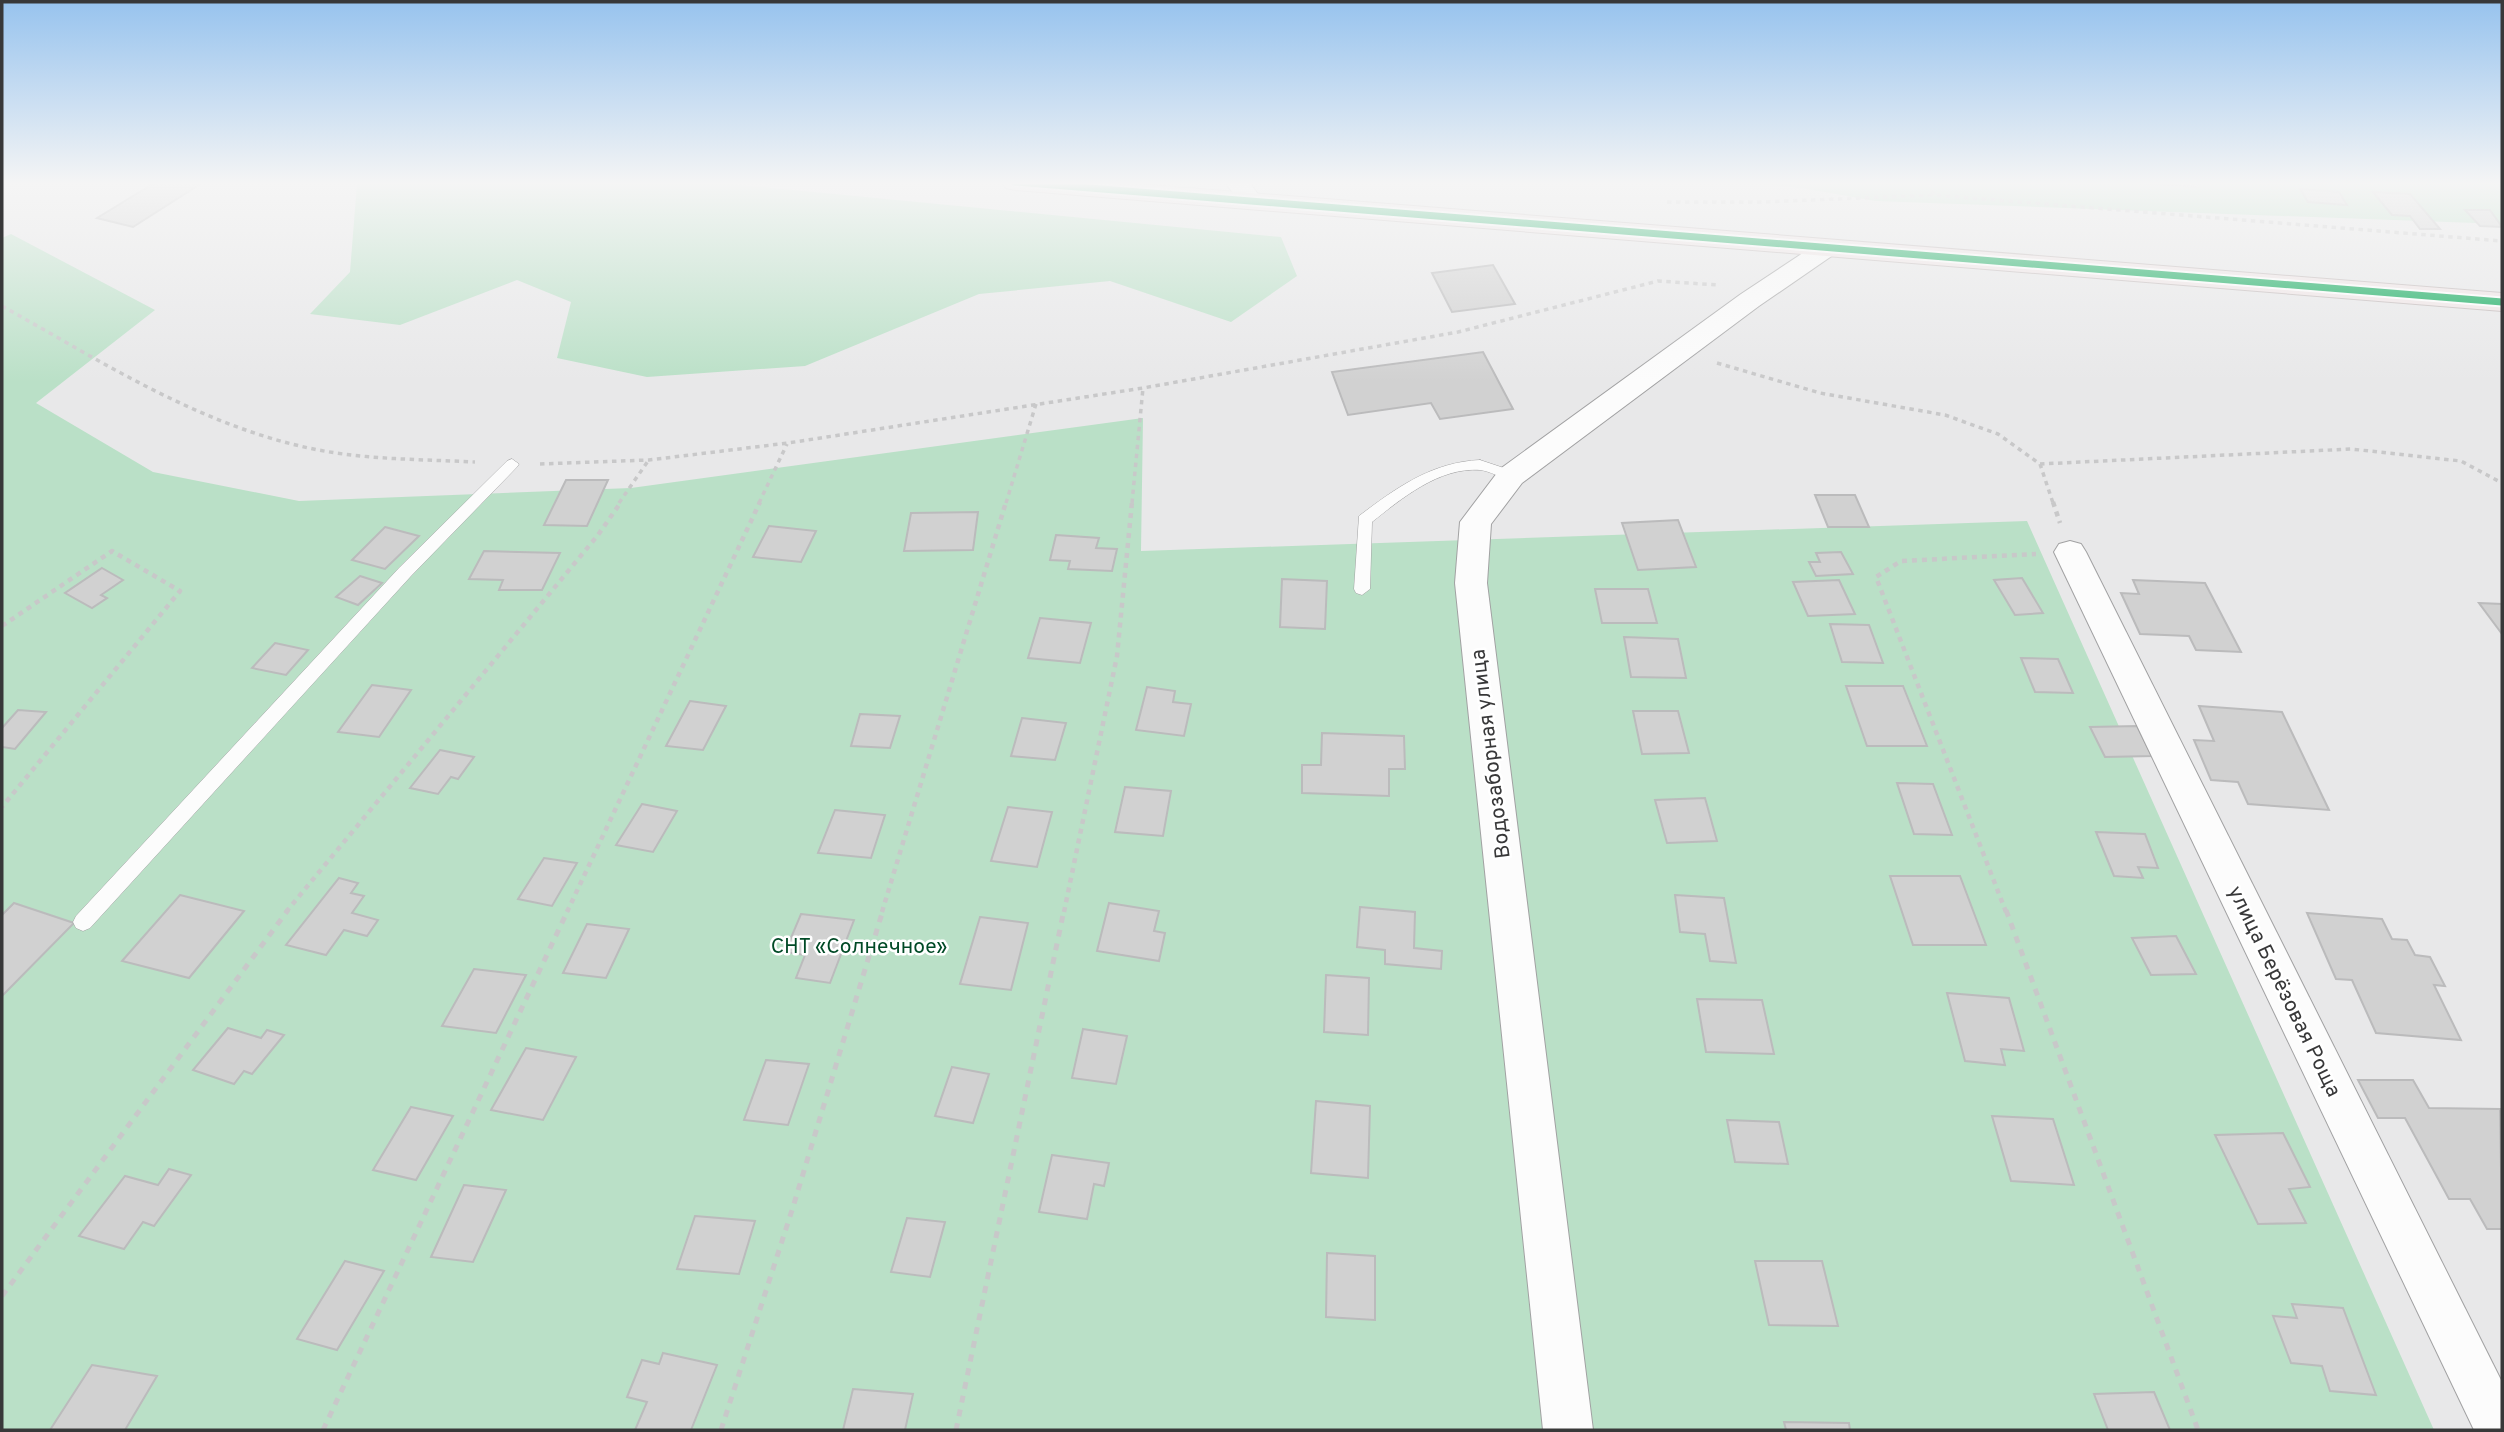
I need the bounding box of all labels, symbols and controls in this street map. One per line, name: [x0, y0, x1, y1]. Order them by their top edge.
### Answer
street label: Водозаборная улица: [1465, 648, 1518, 860]
street label: улица Берёзовая Роща: [2221, 882, 2347, 1102]
park label: СНТ «Солнечное»: [771, 934, 947, 961]

